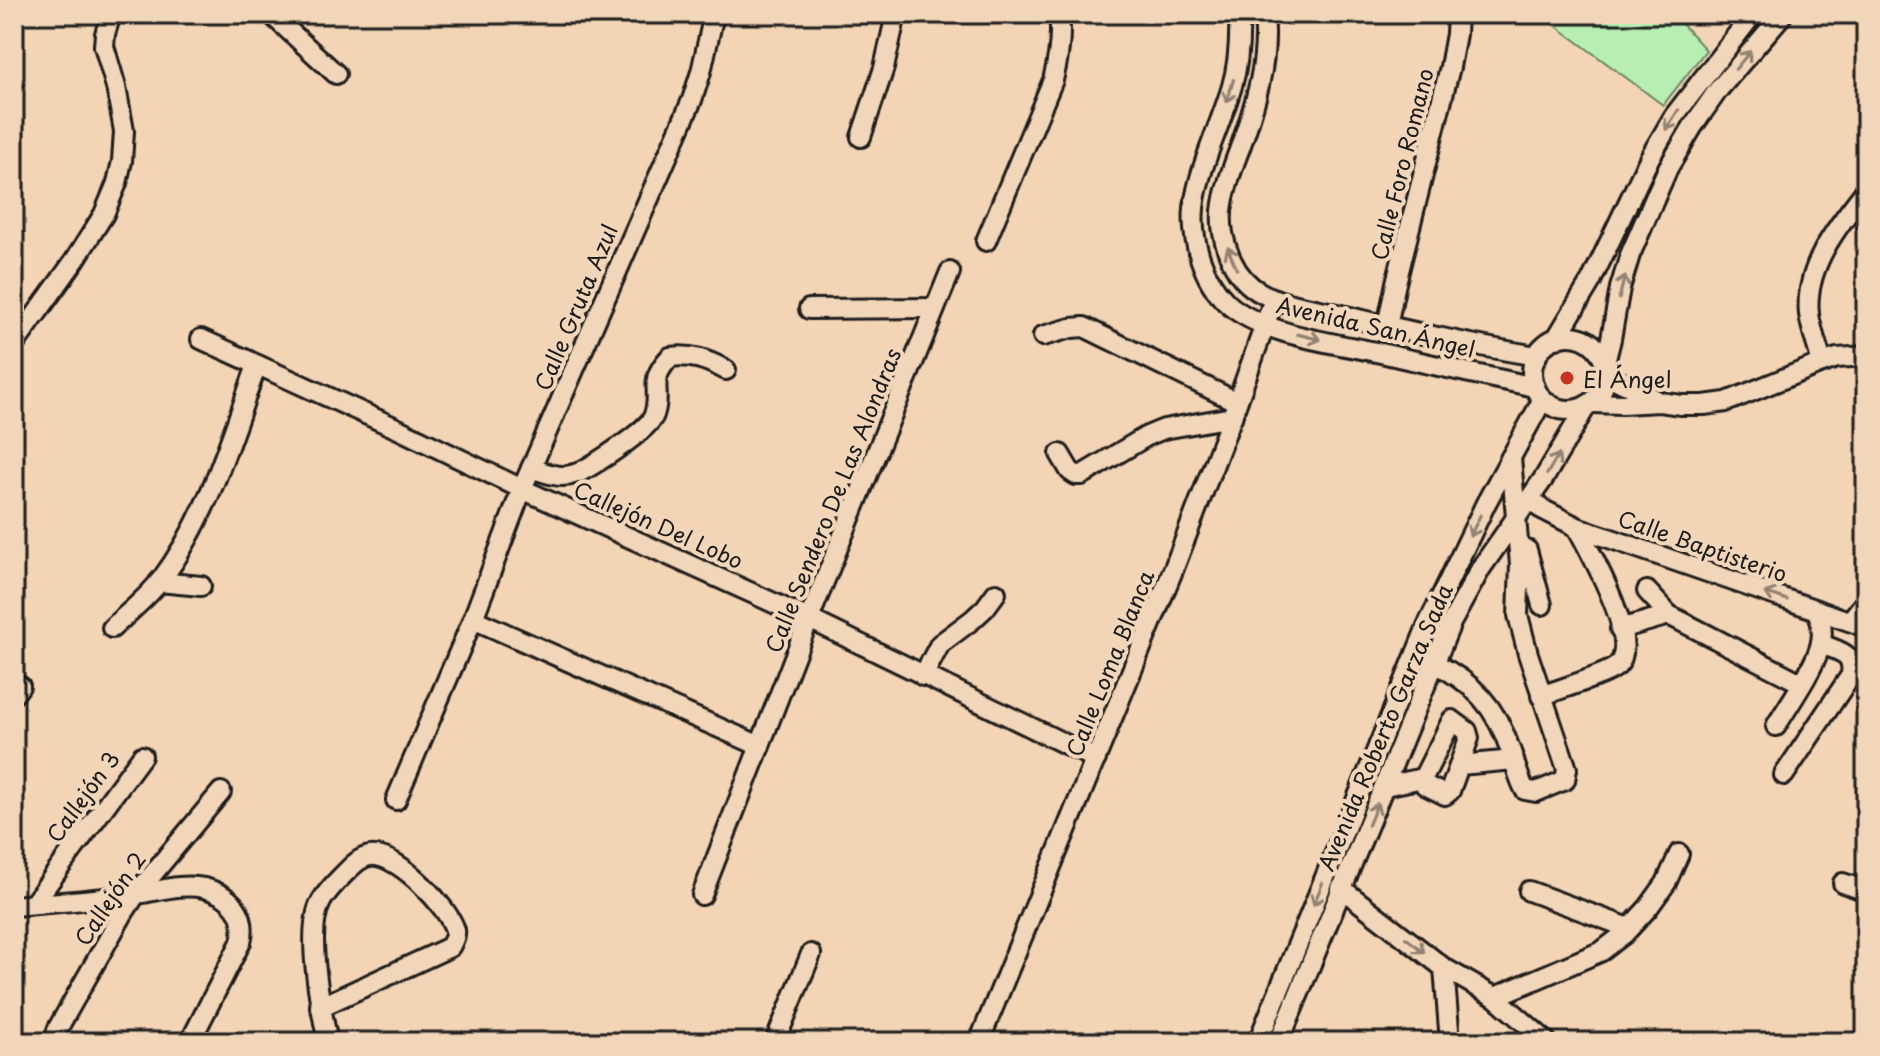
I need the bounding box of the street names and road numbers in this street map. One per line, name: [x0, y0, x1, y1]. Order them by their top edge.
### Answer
street label: Calle Foro Romano: [1361, 65, 1441, 263]
street label: Calle Gruta Azul: [525, 219, 625, 395]
street label: Avenida San Ángel: [1274, 287, 1478, 365]
street label: Calle Sendero De Las Alondras: [756, 343, 908, 657]
street label: Callejón Del Lobo: [569, 472, 749, 576]
street label: Calle Baptisterio: [1614, 501, 1792, 589]
street label: Calle Loma Blanca: [1057, 565, 1162, 761]
street label: Avenida Roberto Garza Sada: [1309, 578, 1460, 875]
street label: Callejón 3: [38, 743, 126, 849]
street label: Callejón 2: [65, 844, 153, 952]

